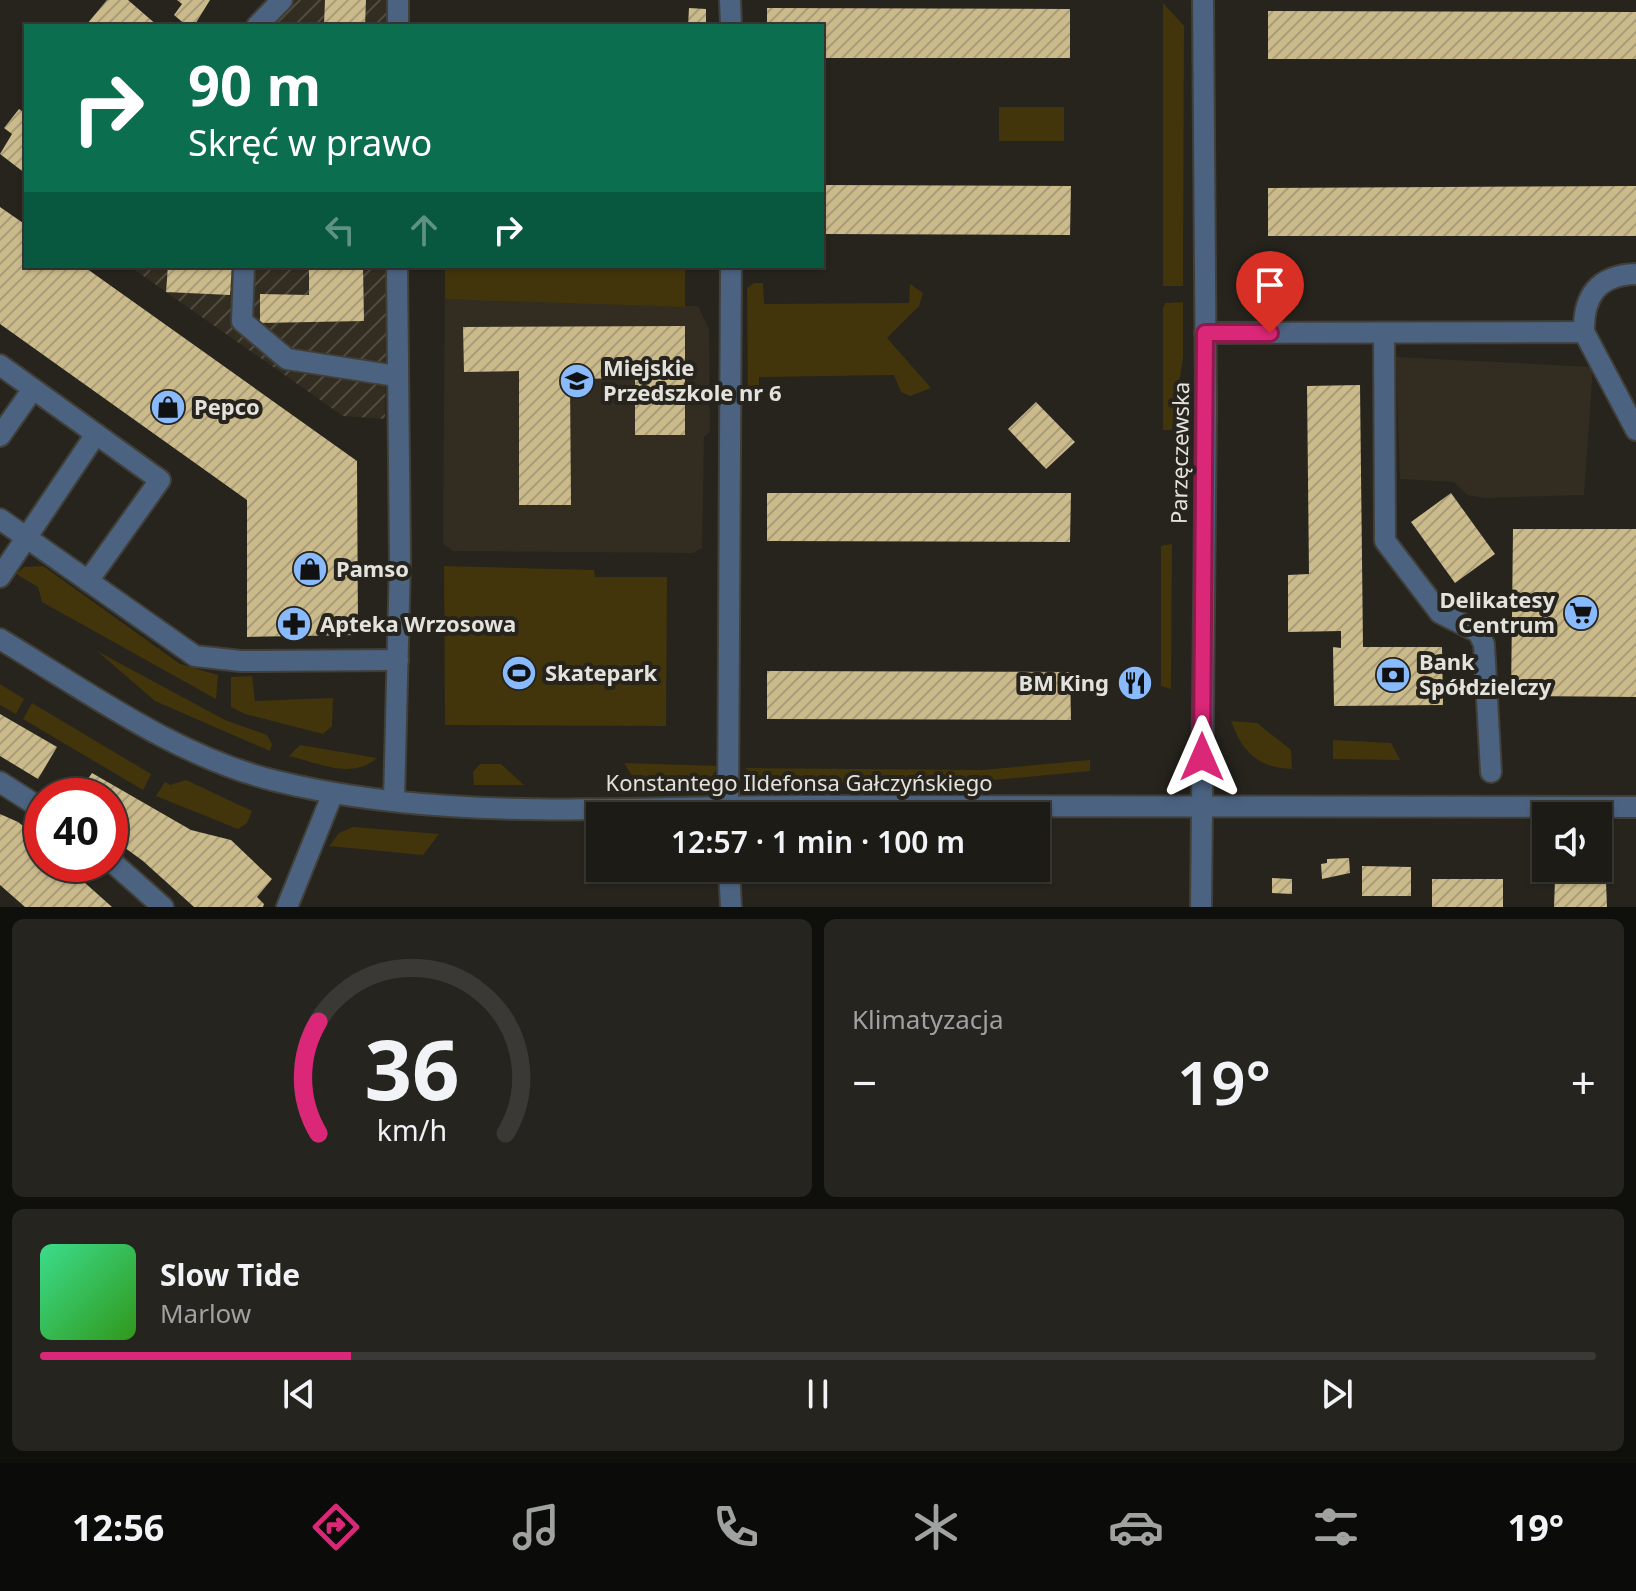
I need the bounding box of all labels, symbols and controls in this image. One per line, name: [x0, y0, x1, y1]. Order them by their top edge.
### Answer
text: 90 m: [188, 46, 321, 122]
icon: right: [56, 56, 160, 160]
text: Skręć w prawo: [188, 118, 432, 167]
icon: left: [318, 208, 362, 252]
icon: ahead: [402, 208, 446, 252]
icon: right: [486, 208, 530, 252]
pin: [1236, 251, 1304, 333]
icon: arrive: [1248, 263, 1292, 307]
place label: Miejskie Przedszkole nr 6: [603, 352, 782, 407]
school or university icon: Miejskie Przedszkole nr 6: [558, 362, 596, 400]
street label: Parzęczewska: [1163, 382, 1195, 524]
shop icon: Pepco: [149, 388, 187, 426]
place label: Pepco: [194, 391, 260, 421]
shop icon: Pamso: [291, 550, 329, 588]
place label: Pamso: [336, 553, 409, 583]
place label: Delikatesy Centrum: [1440, 584, 1555, 639]
supermarket icon: Delikatesy Centrum: [1562, 594, 1600, 632]
pharmacy icon: Apteka Wrzosowa: [275, 605, 313, 643]
place label: Apteka Wrzosowa: [320, 608, 516, 638]
place label: Bank Spółdzielczy: [1419, 646, 1552, 701]
sports icon: Skatepark: [500, 654, 538, 692]
bank icon: Bank Spółdzielczy: [1374, 656, 1412, 694]
place label: Skatepark: [545, 657, 658, 687]
restaurant icon: BM King: [1116, 664, 1154, 702]
place label: BM King: [1019, 667, 1109, 697]
position arrow: [1160, 715, 1244, 799]
street label: Konstantego Ildefonsa Gałczyńskiego: [606, 767, 992, 797]
speed limit sign: 40: [24, 778, 128, 882]
map controls: [1532, 802, 1612, 882]
button: sound: [1532, 802, 1612, 882]
text: 12:57 · 1 min · 100 m: [671, 821, 965, 862]
text: Klimatyzacja: [852, 1001, 1004, 1037]
text: 36: [364, 1011, 460, 1124]
text: 19°: [1177, 1041, 1271, 1123]
text: −: [852, 1052, 877, 1112]
text: +: [1571, 1052, 1596, 1112]
text: km/h: [377, 1110, 447, 1149]
text: Slow Tide: [160, 1254, 300, 1295]
text: Marlow: [160, 1295, 251, 1331]
icon: previous: [277, 1372, 321, 1416]
icon: pause: [796, 1372, 840, 1416]
icon: next: [1315, 1372, 1359, 1416]
icon: directions: [308, 1499, 364, 1555]
icon: music: [508, 1499, 564, 1555]
icon: phone: [708, 1499, 764, 1555]
icon: climate: [908, 1499, 964, 1555]
icon: car: [1108, 1499, 1164, 1555]
icon: filters: [1308, 1499, 1364, 1555]
text: 12:56: [72, 1503, 164, 1552]
text: 19°: [1508, 1503, 1564, 1552]

